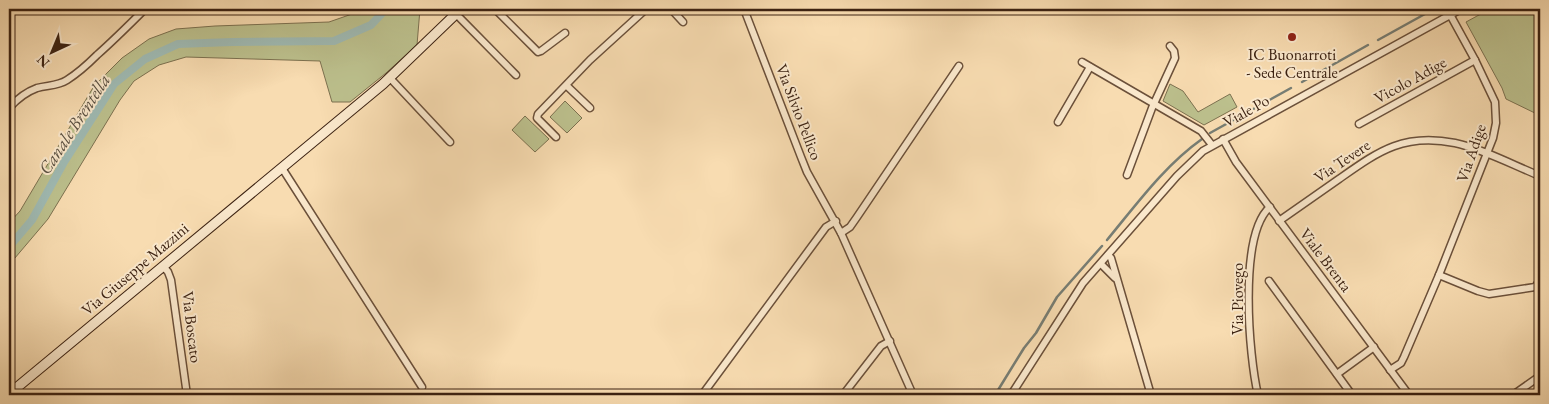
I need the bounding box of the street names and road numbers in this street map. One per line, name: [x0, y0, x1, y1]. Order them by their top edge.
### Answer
street label: Vicolo Adige: [1370, 52, 1450, 108]
street label: Via Silvio Pellico: [771, 61, 827, 163]
street label: Viale Po: [1219, 90, 1273, 132]
street label: Via Adige: [1451, 121, 1491, 185]
street label: Via Tevere: [1310, 134, 1374, 188]
street label: Via Giuseppe Mazzini: [77, 218, 193, 320]
street label: Viale Brenta: [1295, 224, 1357, 297]
street label: Via Piovego: [1227, 263, 1248, 335]
street label: Via Boscato: [177, 290, 207, 364]

